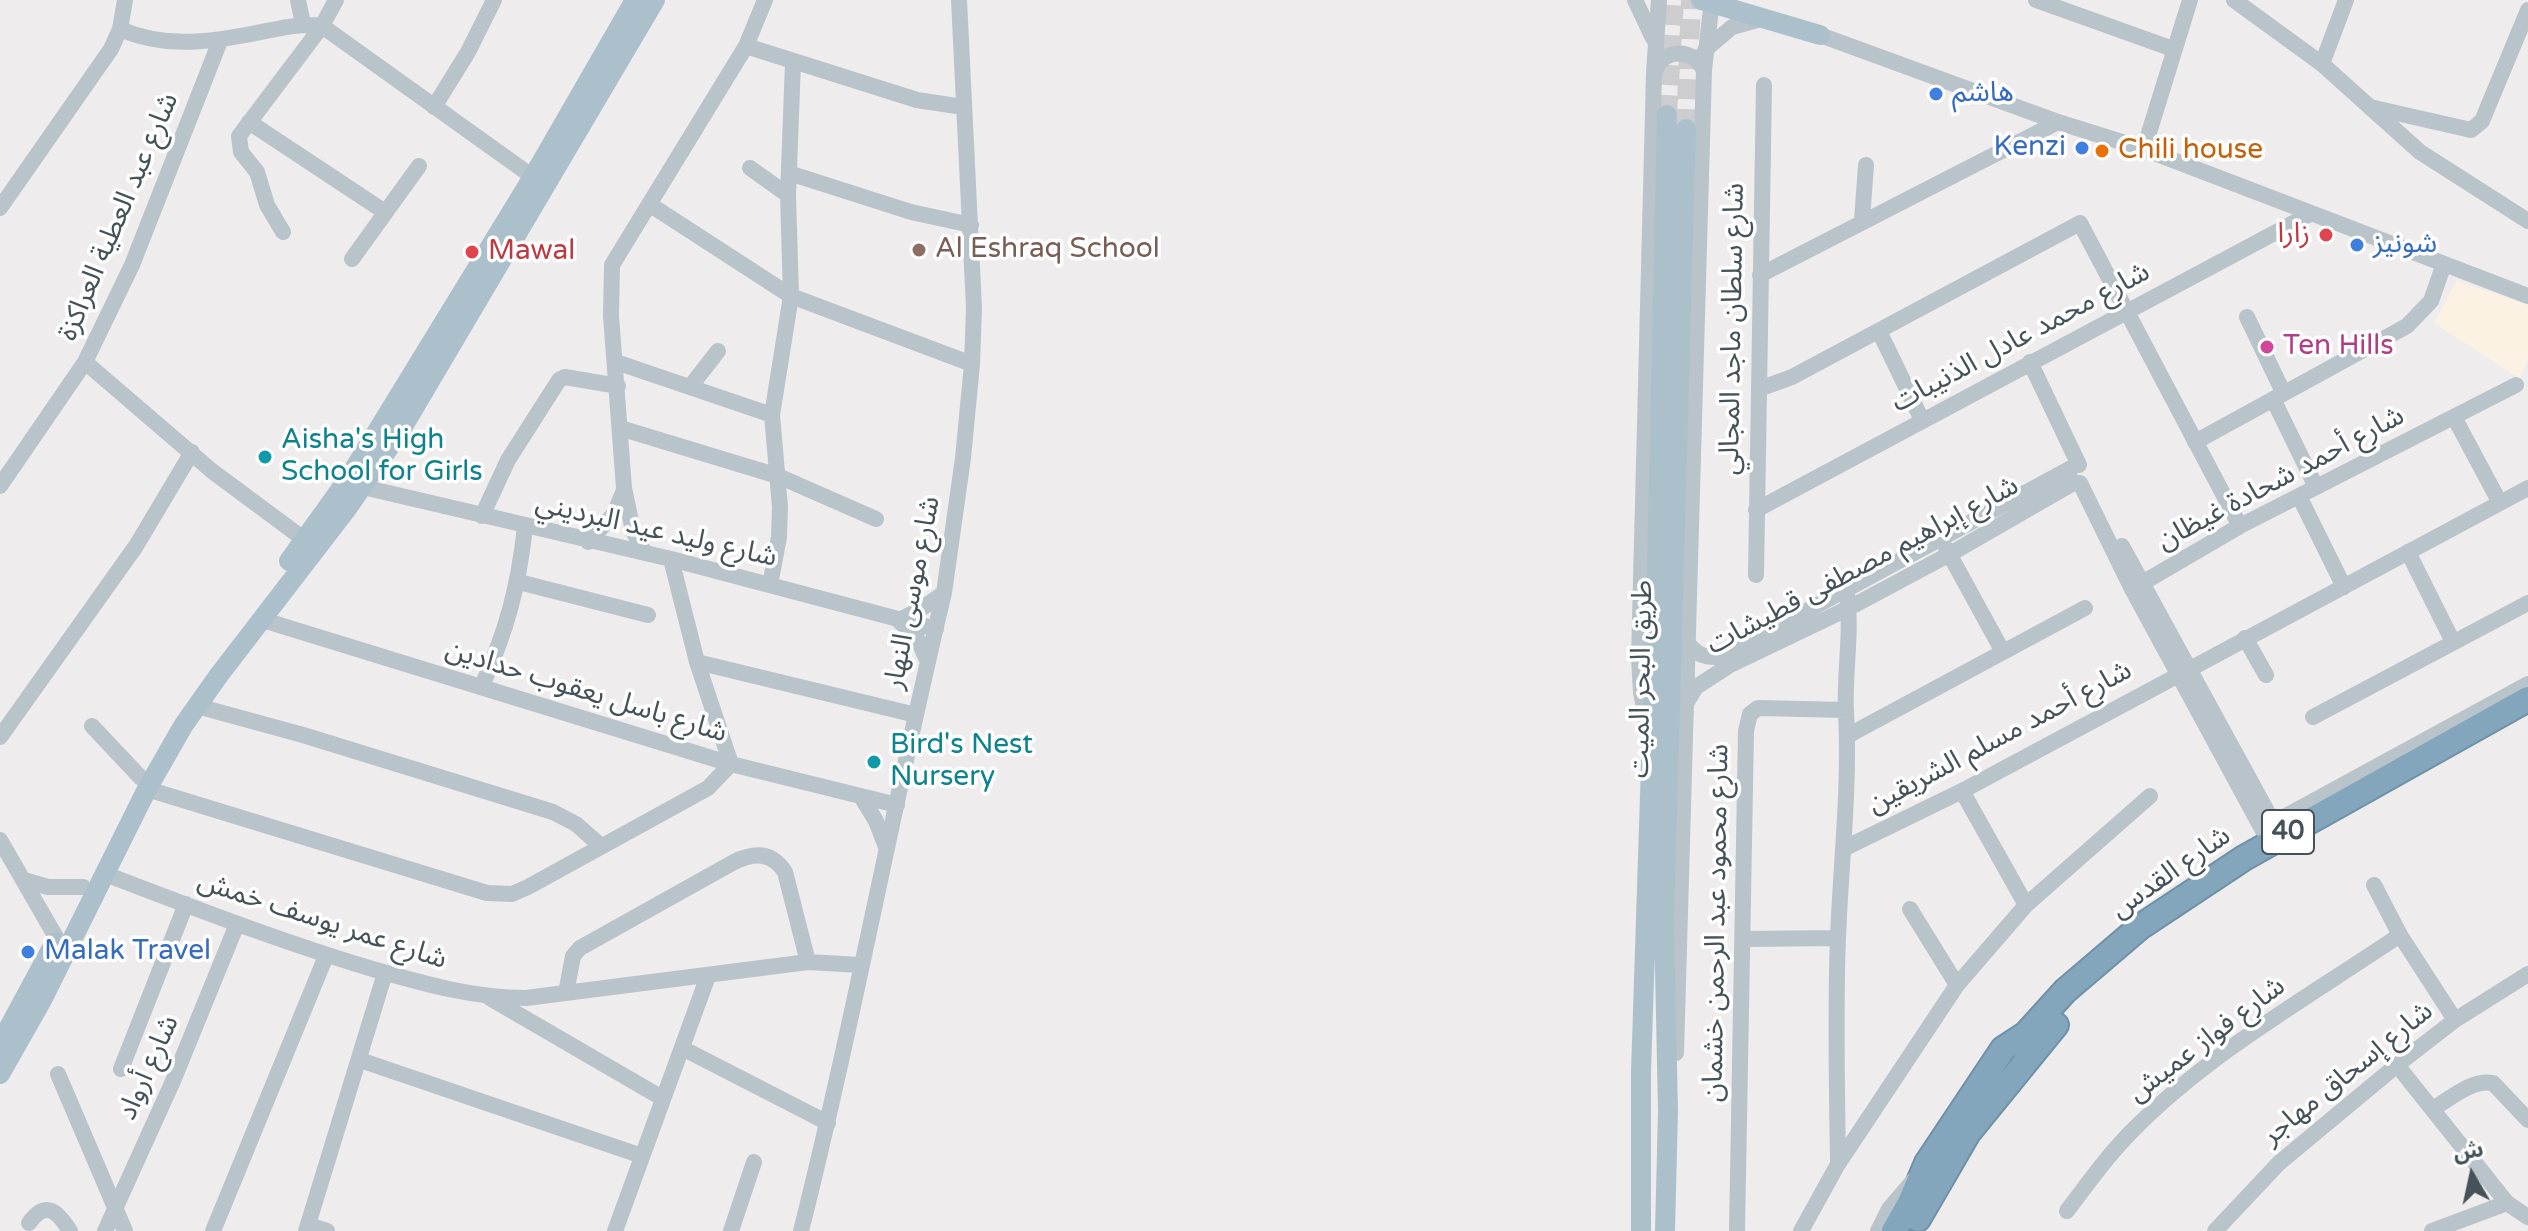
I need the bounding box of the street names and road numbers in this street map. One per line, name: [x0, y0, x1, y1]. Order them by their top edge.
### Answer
street label: شارع عبد العطية العراكزة: [52, 88, 186, 346]
street label: شارع سلطان ماجد المجالي: [1714, 183, 1752, 475]
street label: شارع محمد عادل الذنيبات: [1886, 256, 2156, 420]
street label: شارع أحمد شحادة غيظان: [2152, 400, 2410, 558]
street label: شارع إبراهيم مصطفى قطيشات: [1701, 469, 2025, 663]
street label: شارع وليد عيد البرديني: [532, 487, 780, 575]
street label: شارع موسى النهار: [878, 494, 948, 692]
street label: طريق البحر الميت: [1623, 580, 1661, 778]
street label: شارع باسل يعقوب حدادين: [441, 633, 731, 751]
street label: شارع أحمد مسلم الشريقين: [1862, 654, 2138, 822]
street label: شارع محمود عبد الرحمن خشمان: [1697, 744, 1737, 1102]
road number: 40: [2262, 810, 2314, 854]
street label: شارع القدس: [2105, 820, 2237, 926]
street label: شارع عمر يوسف خمش: [193, 865, 451, 977]
street label: شارع فواز عميش: [2122, 970, 2292, 1110]
street label: شارع إسحاق مهاجر: [2256, 995, 2440, 1153]
street label: شارع أرواد: [111, 1010, 187, 1126]

